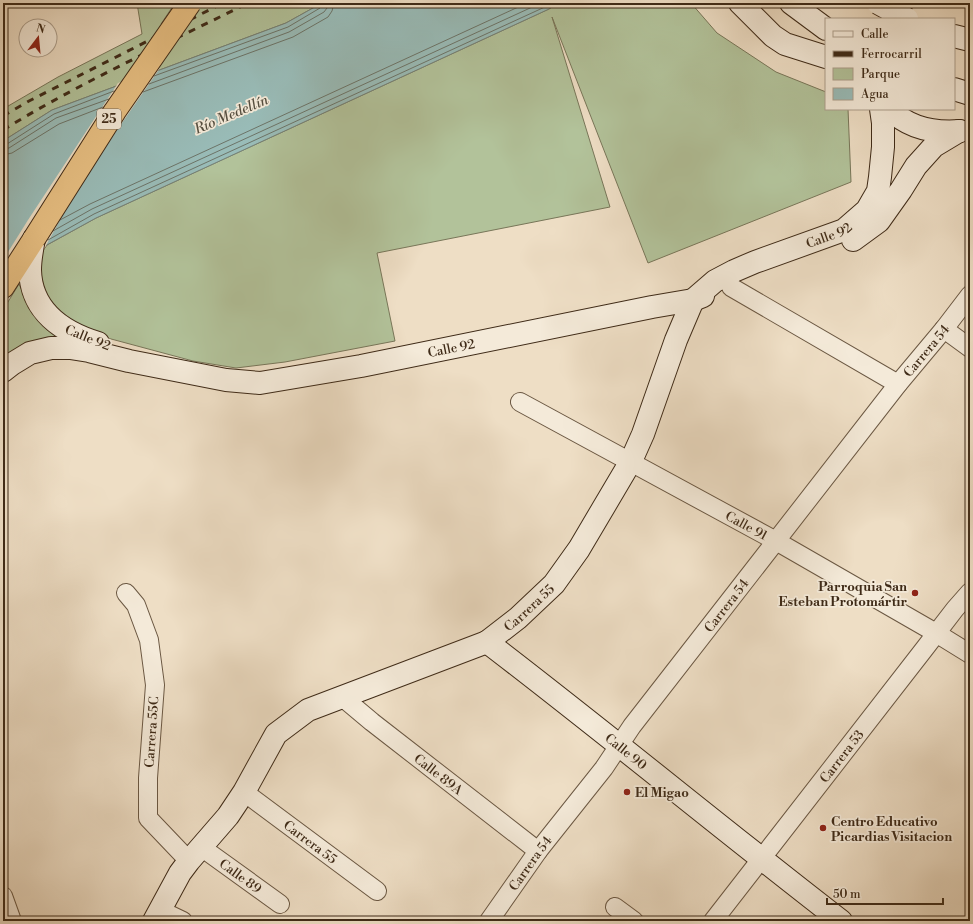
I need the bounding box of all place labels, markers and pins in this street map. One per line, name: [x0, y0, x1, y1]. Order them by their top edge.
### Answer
place label: Parroquia San Esteban Protomártir: [779, 579, 907, 610]
marker: Parroquia San Esteban Protomártir: [910, 588, 920, 598]
place label: El Migao: [635, 785, 689, 801]
marker: El Migao: [622, 787, 632, 797]
place label: Centro Educativo Picardias Visitacion: [831, 814, 952, 845]
marker: Centro Educativo Picardias Visitacion: [818, 823, 828, 833]

